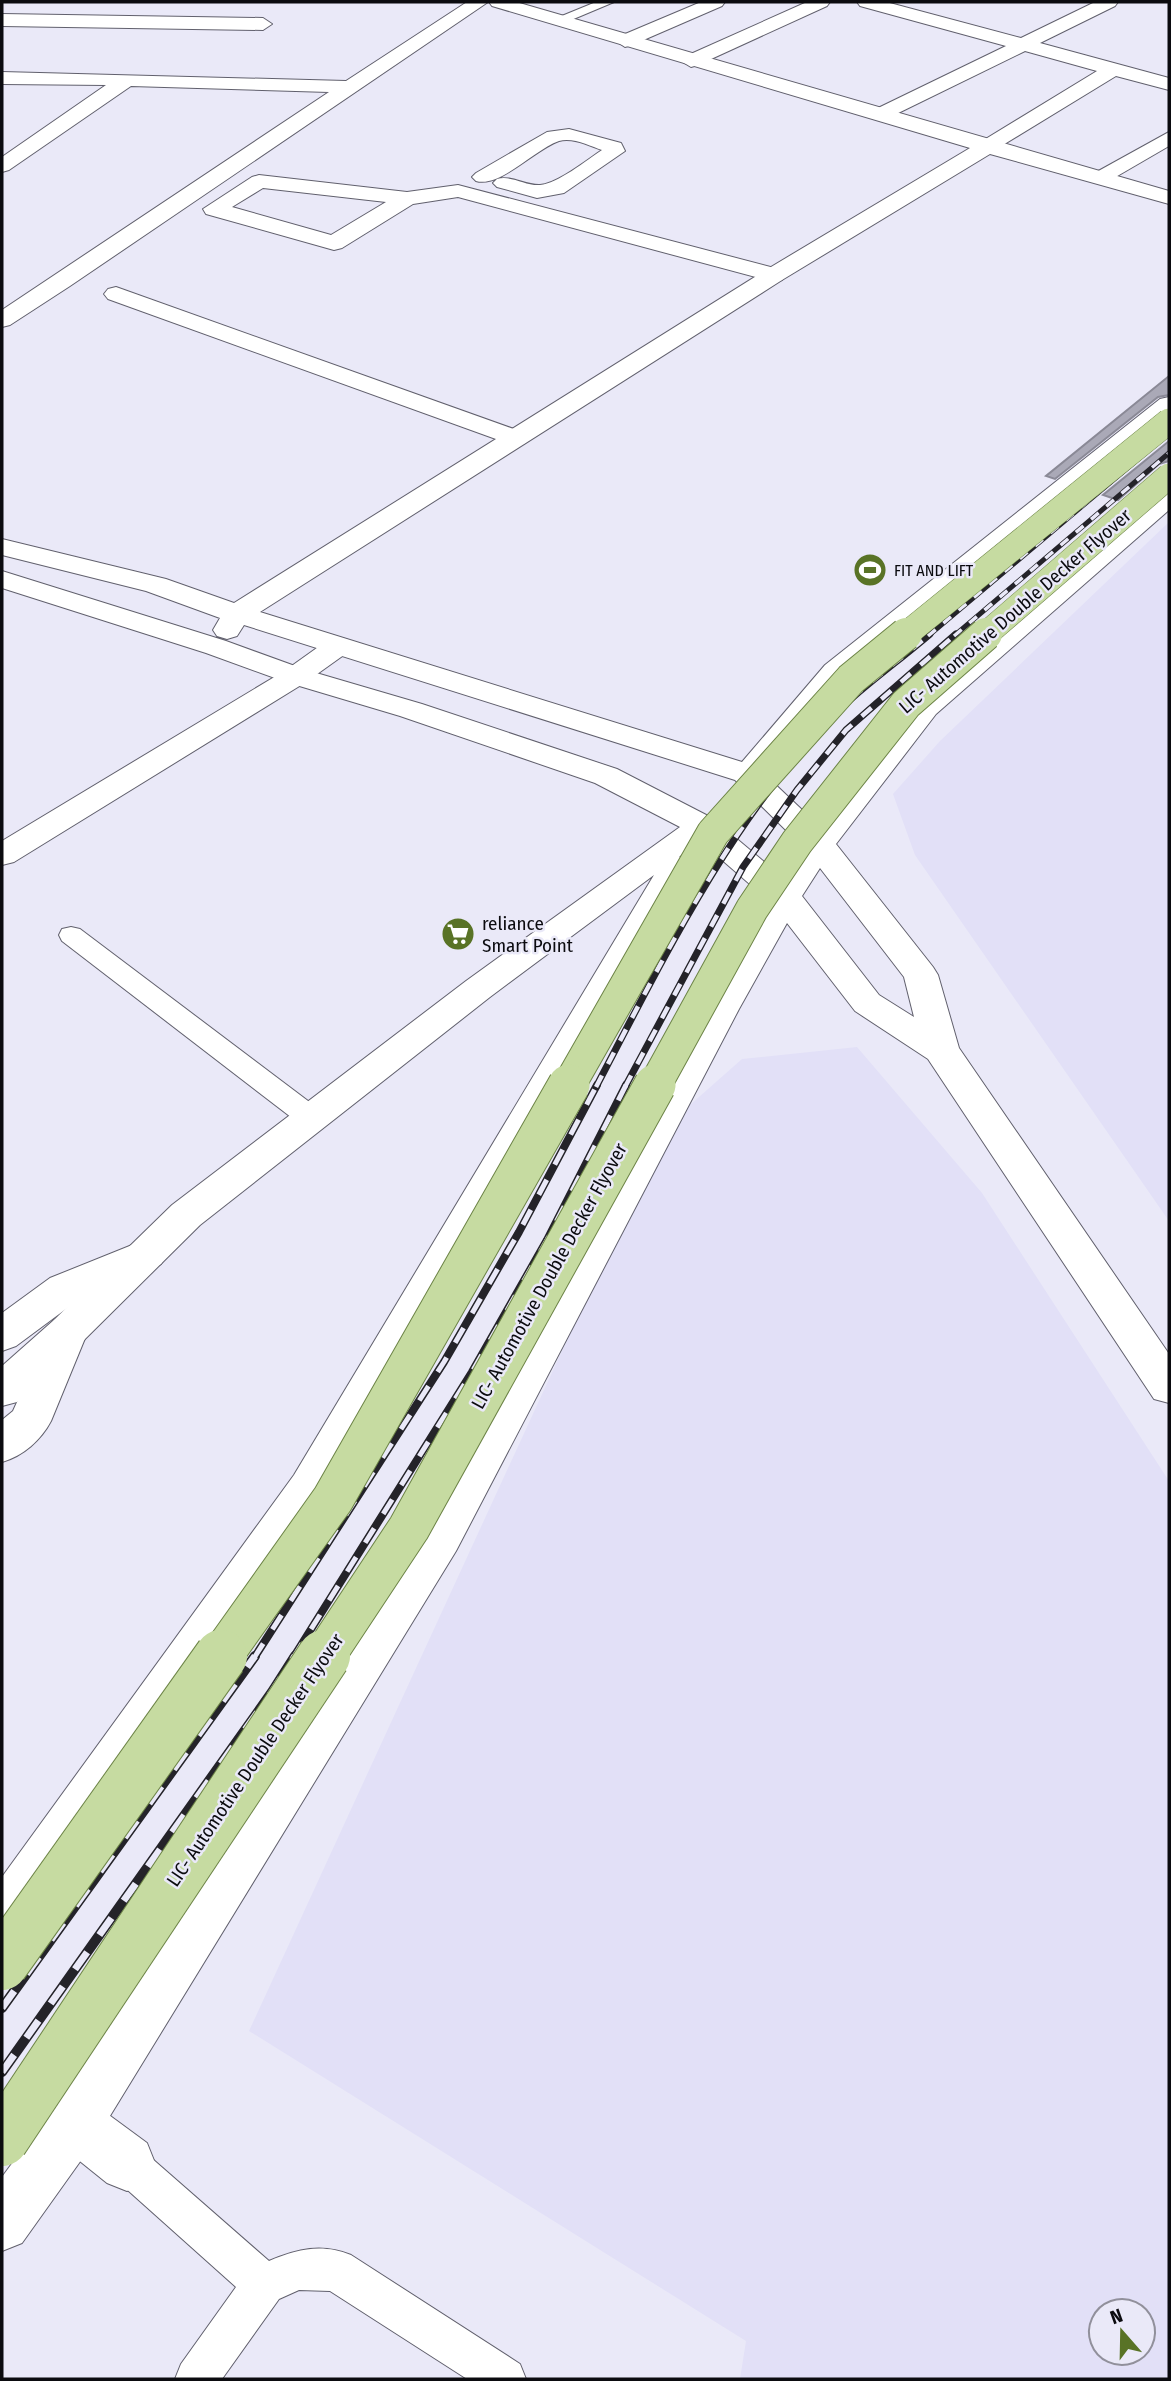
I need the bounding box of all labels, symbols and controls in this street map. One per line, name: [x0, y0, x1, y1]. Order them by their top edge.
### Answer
street label: LIC- Automotive Double Decker Flyover: [894, 504, 1136, 718]
sports icon: FIT AND LIFT: [851, 551, 889, 589]
place label: FIT AND LIFT: [894, 561, 974, 580]
place label: reliance Smart Point: [482, 912, 574, 957]
supermarket icon: reliance Smart Point: [439, 915, 477, 953]
street label: LIC- Automotive Double Decker Flyover: [466, 1139, 632, 1413]
street label: LIC- Automotive Double Decker Flyover: [161, 1629, 349, 1891]
north arrow: [1087, 2297, 1157, 2367]
text: N: [1107, 2304, 1126, 2329]

